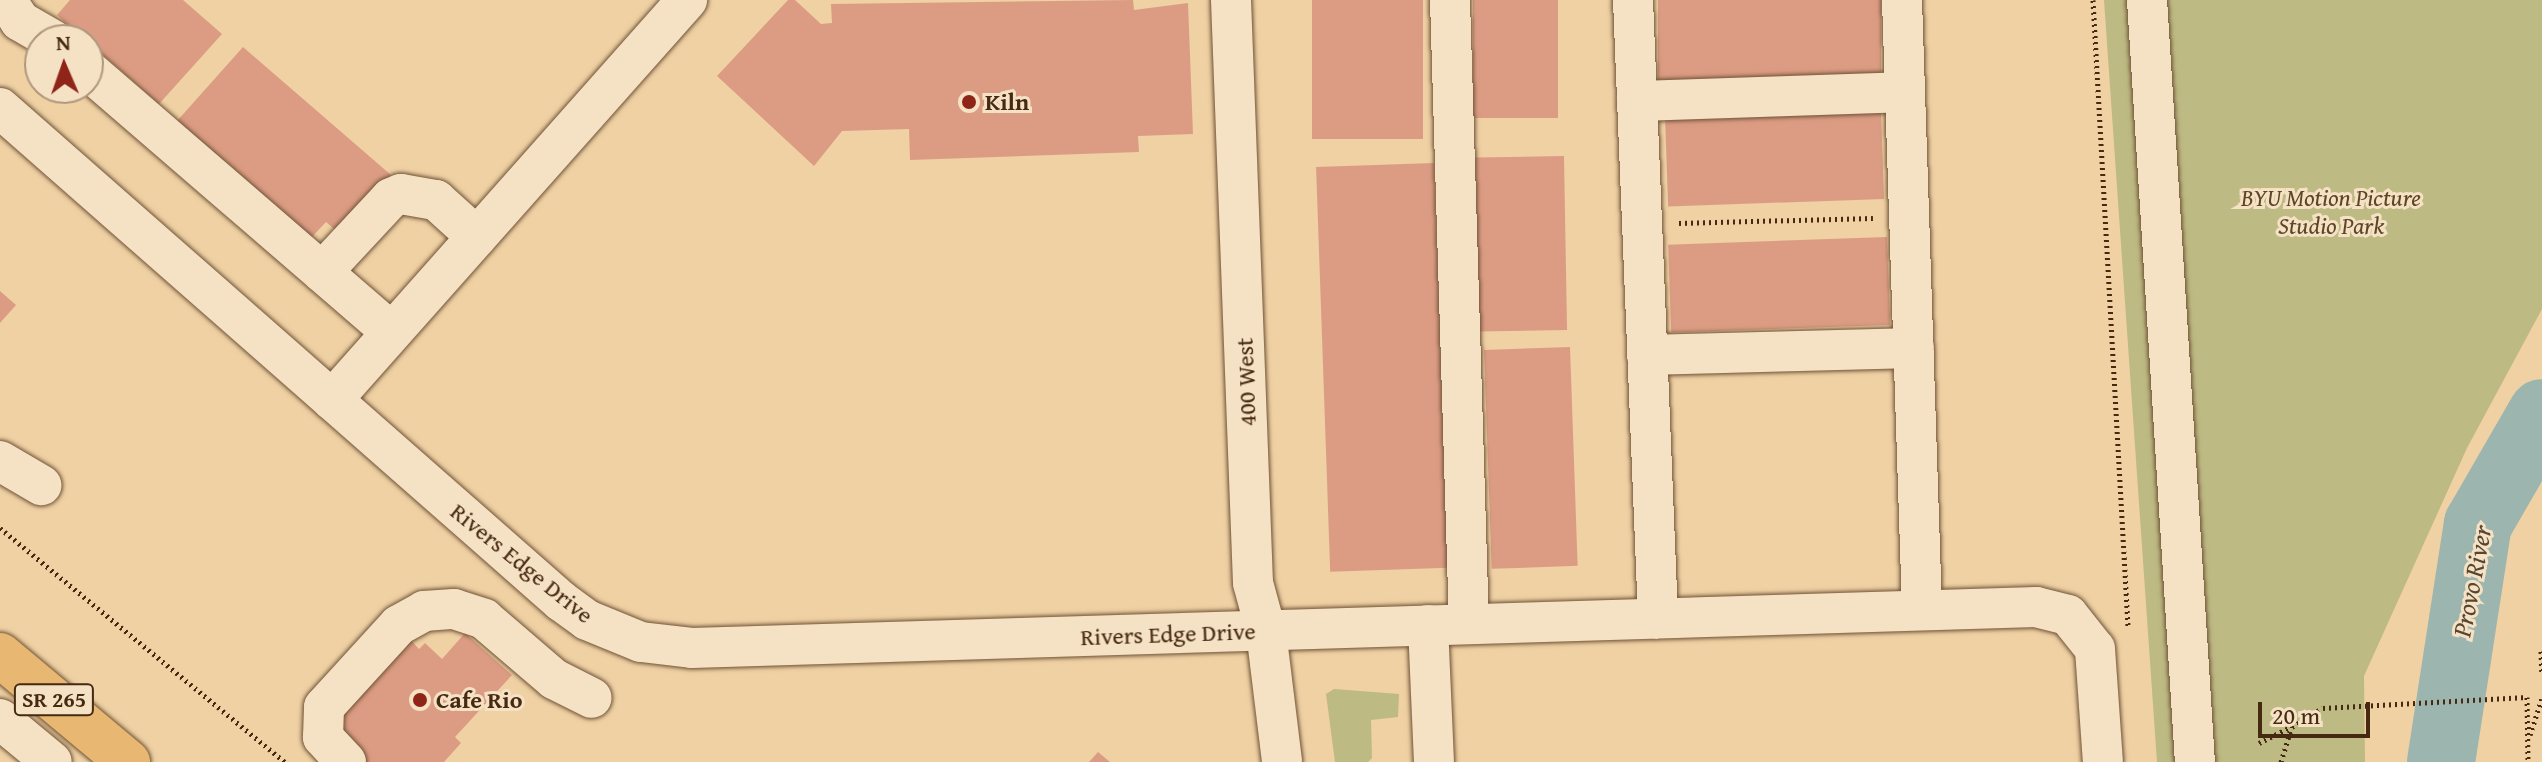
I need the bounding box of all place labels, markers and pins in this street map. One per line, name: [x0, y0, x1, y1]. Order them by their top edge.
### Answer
place label: Kiln: [985, 88, 1029, 116]
marker: Kiln: [960, 93, 978, 111]
place label: Cafe Rio: [436, 686, 522, 714]
marker: Cafe Rio: [411, 691, 429, 709]

